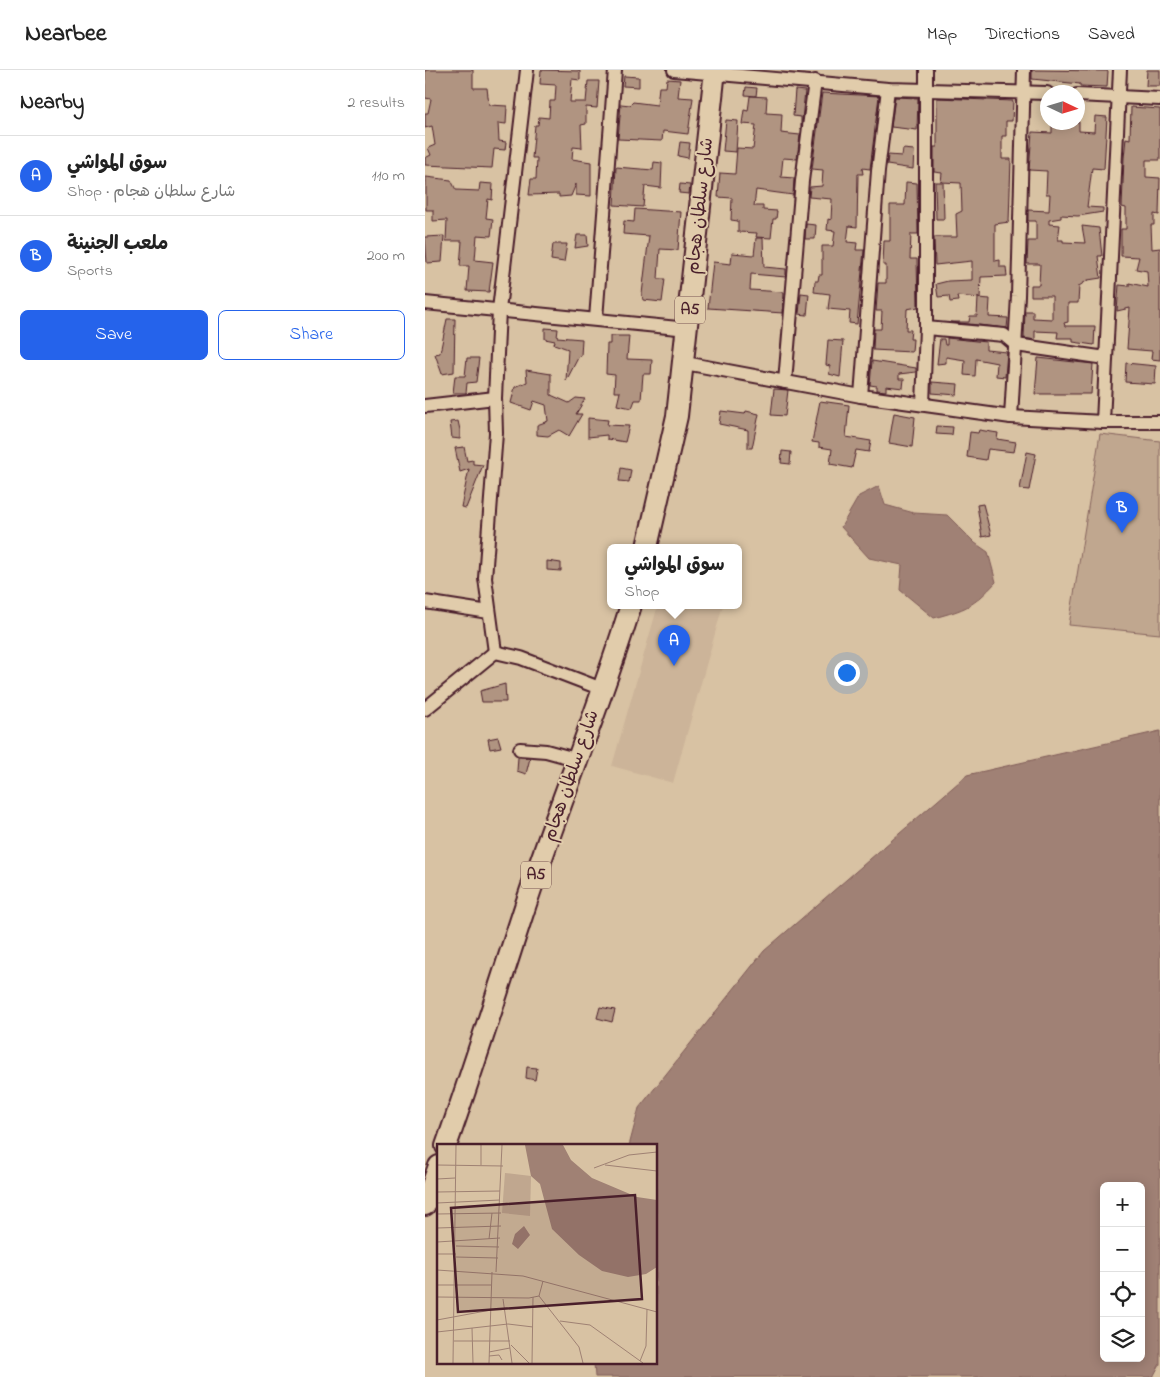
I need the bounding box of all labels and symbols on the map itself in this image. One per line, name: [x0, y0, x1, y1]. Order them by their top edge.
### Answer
north arrow: [1040, 85, 1085, 130]
street label: شارع سلطان هجام: [681, 136, 721, 276]
road number: A5: [675, 296, 705, 324]
pin: B: [1106, 492, 1138, 533]
pin: A: [658, 625, 690, 666]
your location: [834, 660, 860, 686]
street label: شارع سلطان هجام: [537, 707, 607, 845]
road number: A5: [521, 862, 551, 888]
inset map: [437, 1144, 657, 1364]

